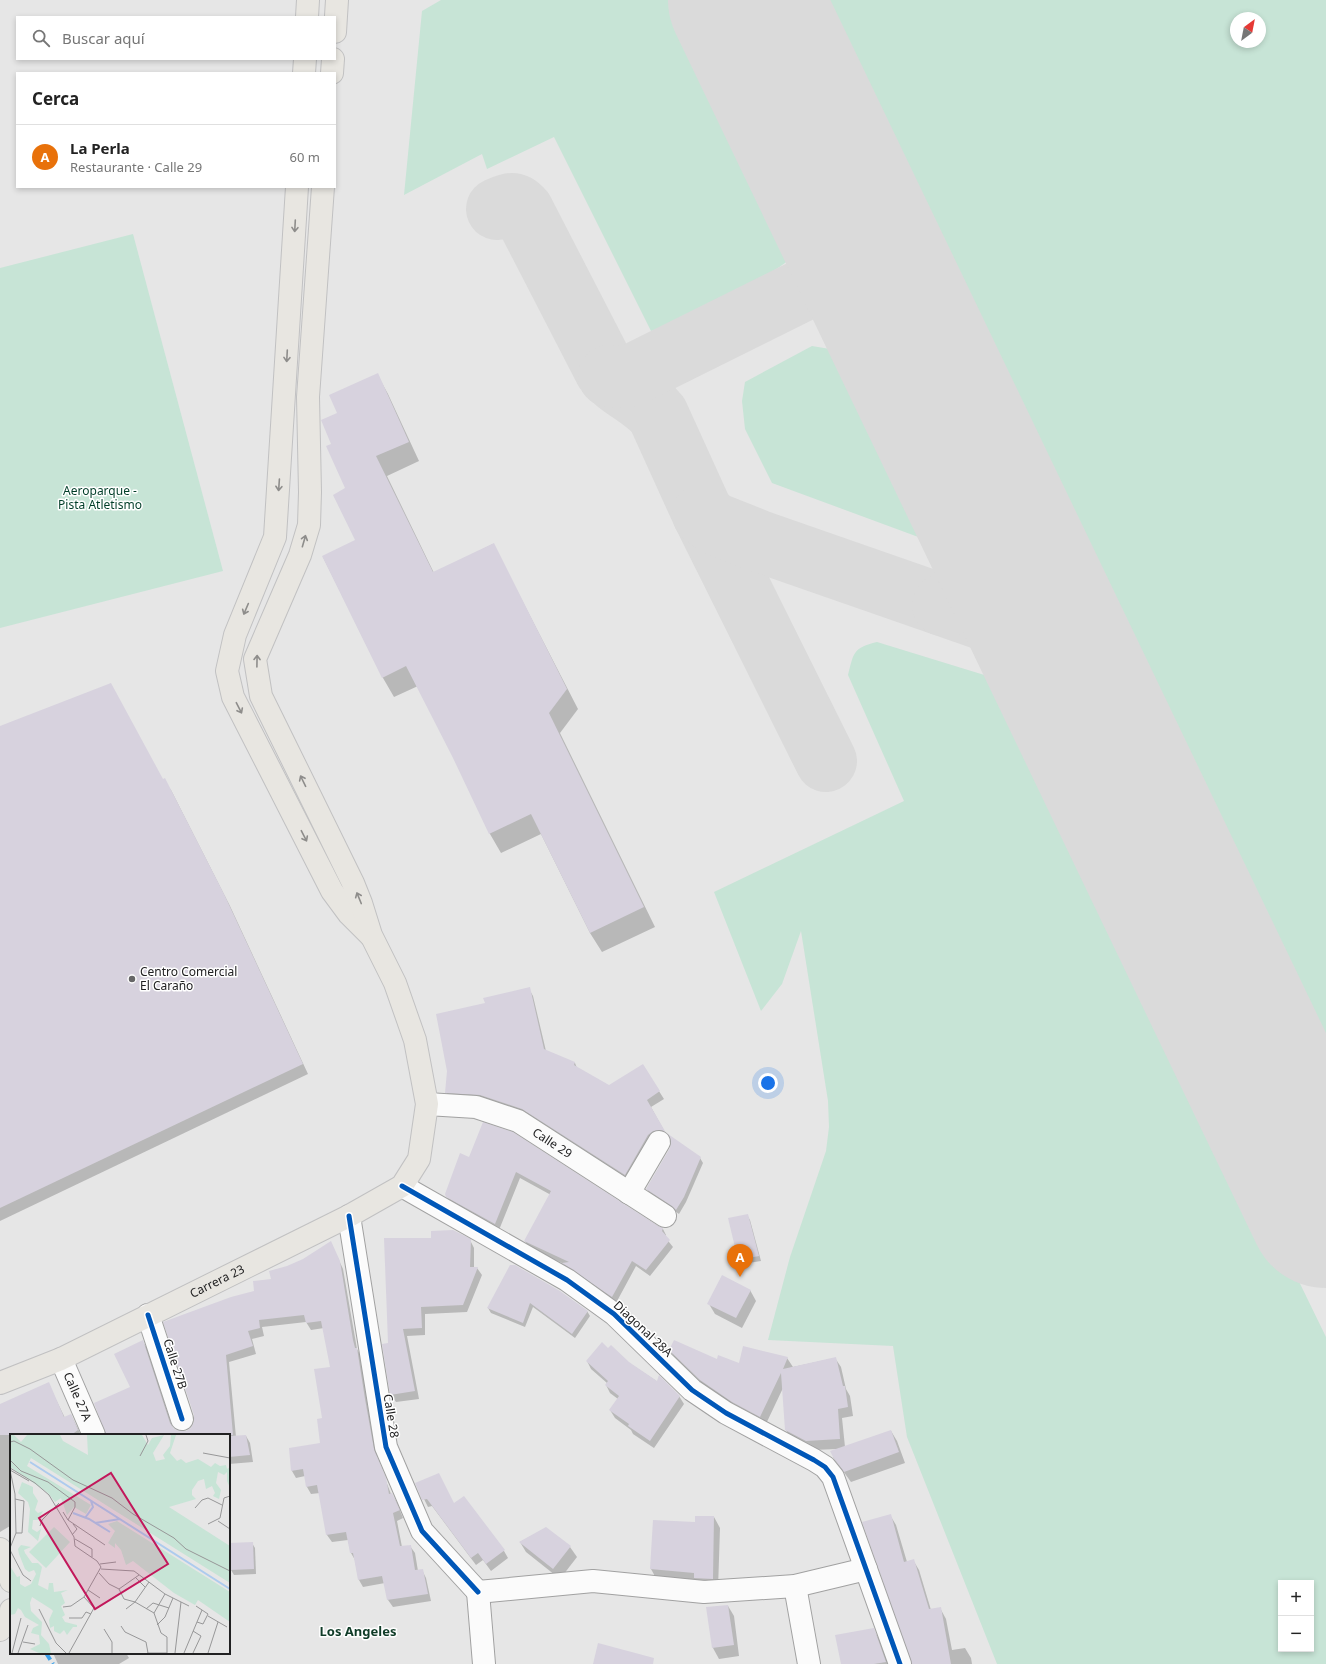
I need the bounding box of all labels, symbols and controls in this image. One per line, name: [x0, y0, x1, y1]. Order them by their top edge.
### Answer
north arrow: [1230, 12, 1266, 48]
search box: [16, 16, 336, 60]
icon: search: [30, 27, 52, 49]
text: Buscar aquí: [62, 28, 145, 48]
text: Cerca: [32, 87, 79, 110]
text: La Perla: [70, 138, 130, 158]
text: A: [41, 148, 50, 166]
text: 60 m: [290, 148, 320, 166]
text: Restaurante · Calle 29: [70, 158, 202, 176]
one-way arrow: [291, 219, 299, 232]
one-way arrow: [284, 349, 291, 362]
one-way arrow: [276, 478, 283, 491]
park label: Aeroparque - Pista Atletismo: [58, 482, 142, 513]
one-way arrow: [301, 535, 308, 548]
one-way arrow: [241, 603, 249, 615]
one-way arrow: [253, 655, 261, 668]
one-way arrow: [235, 702, 243, 714]
one-way arrow: [299, 775, 306, 787]
one-way arrow: [301, 830, 308, 842]
one-way arrow: [355, 893, 363, 905]
place label: Centro Comercial El Caraño: [140, 963, 237, 994]
marker: Centro Comercial El Caraño: [127, 974, 137, 984]
your location: [758, 1073, 778, 1093]
street label: Calle 29: [529, 1124, 576, 1162]
pin: A: [727, 1244, 753, 1277]
street label: Carrera 23: [187, 1260, 247, 1302]
street label: Diagonal 28A: [610, 1297, 677, 1361]
street label: Calle 27B: [159, 1337, 192, 1391]
street label: Calle 27A: [60, 1369, 96, 1424]
street label: Calle 28: [380, 1393, 403, 1439]
inset map: [10, 1434, 230, 1654]
map controls: [1278, 1580, 1314, 1652]
button: +: [1278, 1580, 1314, 1616]
button: −: [1278, 1616, 1314, 1652]
district label: Los Angeles: [320, 1622, 396, 1640]

